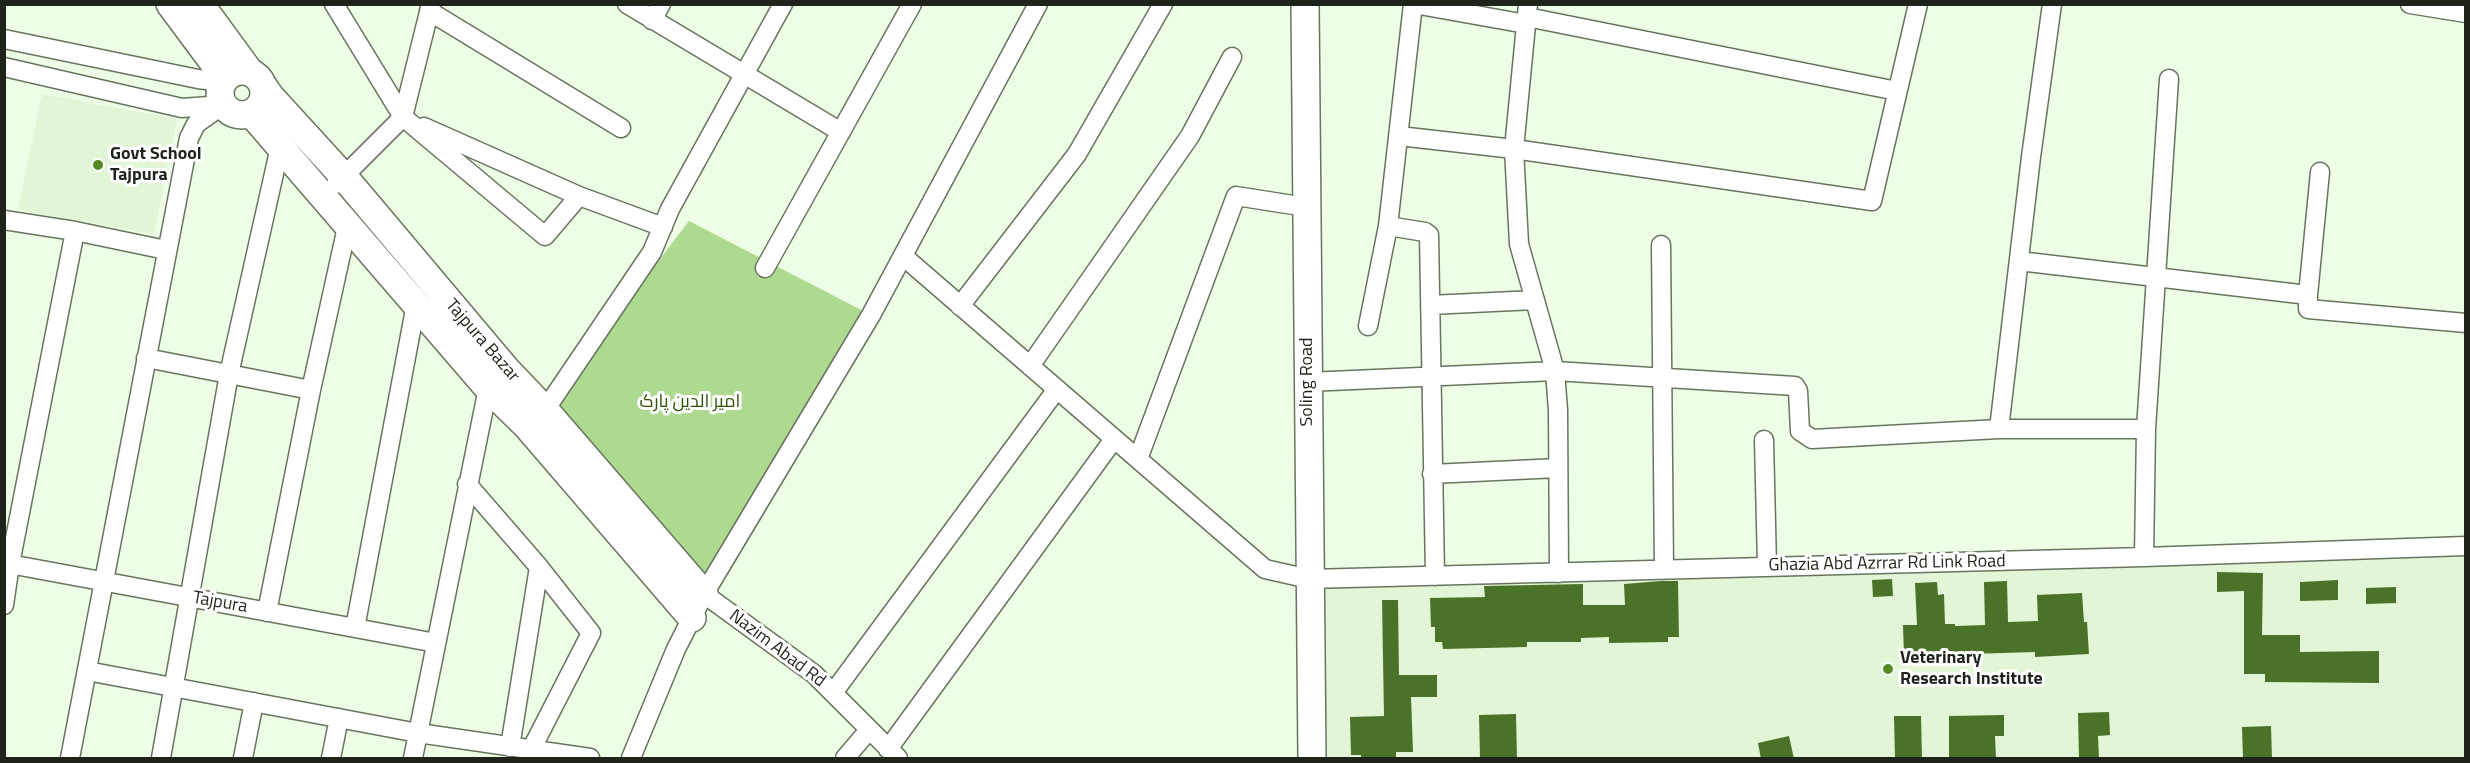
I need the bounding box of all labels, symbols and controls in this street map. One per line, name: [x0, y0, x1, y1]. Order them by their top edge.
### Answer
place label: Govt School Tajpura: [110, 144, 202, 186]
marker: Govt School Tajpura: [91, 158, 105, 172]
street label: Tajpura Bazar: [440, 295, 524, 387]
street label: Soling Road: [1297, 337, 1319, 427]
park label: امیر الدین پارک: [640, 392, 740, 414]
street label: Ghazia Abd Azrrar Rd Link Road: [1768, 551, 2006, 577]
street label: Tajpura: [191, 588, 249, 618]
street label: Nazim Abad Rd: [724, 606, 830, 692]
place label: Veterinary Research Institute: [1900, 648, 2043, 690]
marker: Veterinary Research Institute: [1881, 662, 1895, 676]

